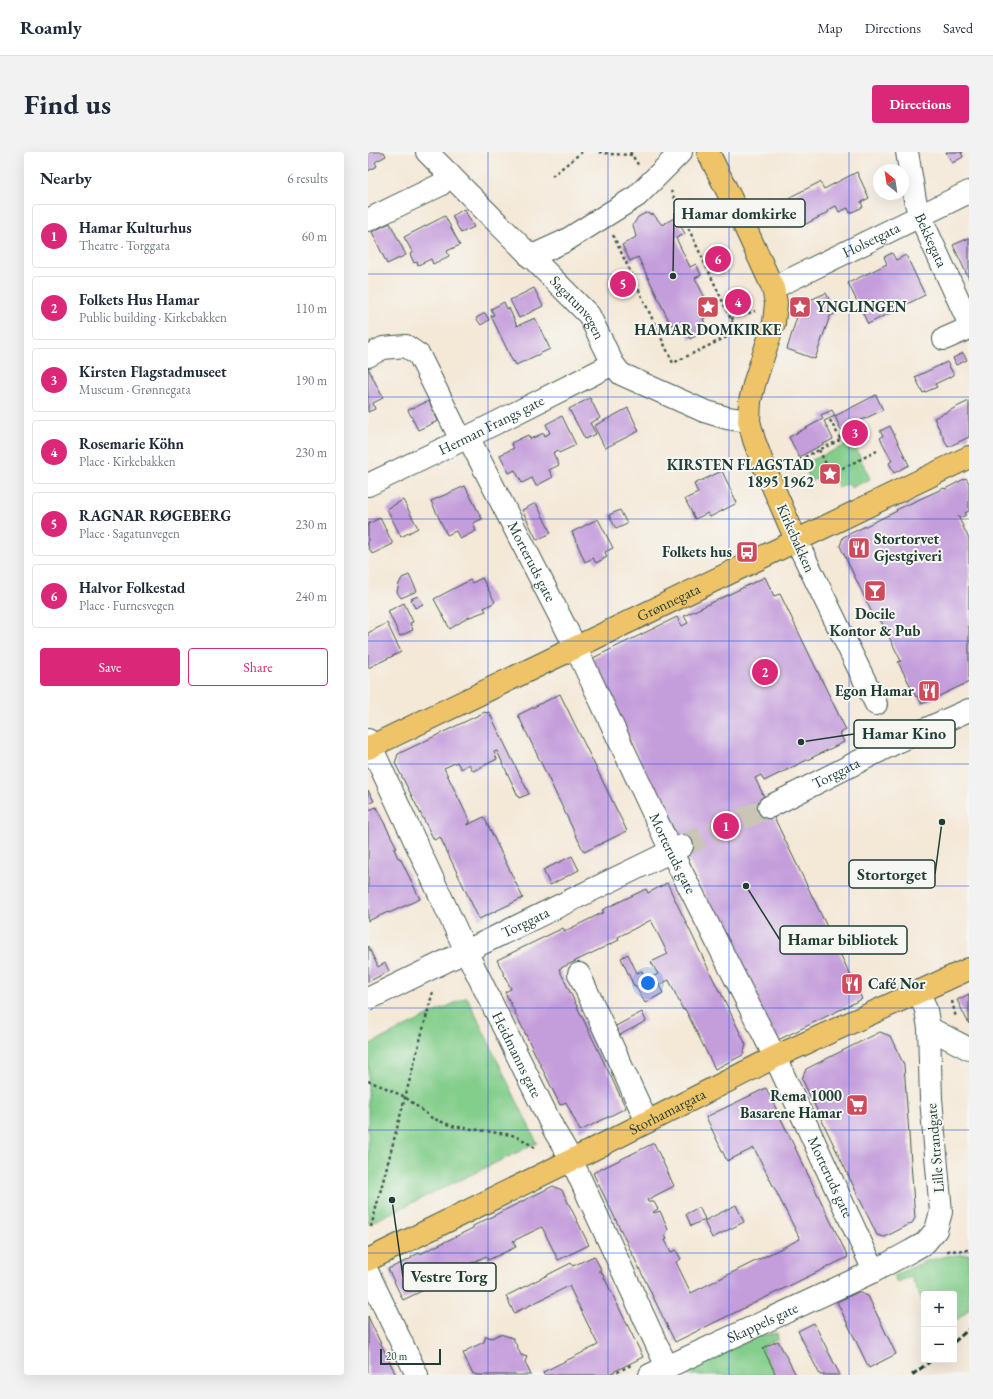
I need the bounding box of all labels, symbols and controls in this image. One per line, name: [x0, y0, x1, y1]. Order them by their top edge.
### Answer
text: Roamly: [20, 15, 82, 40]
text: Map: [817, 19, 843, 37]
text: Directions: [865, 19, 921, 37]
text: Saved: [943, 19, 973, 37]
button: Directions: [872, 85, 969, 123]
text: Find us: [24, 86, 111, 122]
north arrow: [873, 164, 909, 200]
text: Nearby: [40, 167, 92, 189]
text: 6 results: [287, 170, 328, 187]
callout: Hamar domkirke: [674, 199, 805, 227]
text: Hamar domkirke: [682, 203, 797, 224]
street label: Bekkegata: [911, 210, 952, 270]
text: Hamar Kulturhus: [79, 218, 192, 237]
street label: Holsetgata: [839, 218, 903, 262]
text: 1: [51, 228, 57, 245]
text: 60 m: [302, 228, 327, 245]
text: Theatre · Torggata: [79, 237, 170, 254]
pin: 6: [705, 244, 731, 274]
pin: 5: [610, 269, 636, 299]
street label: Sagatunvegen: [546, 271, 610, 343]
pin: 4: [725, 287, 751, 317]
text: Folkets Hus Hamar: [79, 290, 200, 309]
place icon: HAMAR DOMKIRKE: [695, 294, 721, 320]
place icon: YNGLINGEN: [787, 294, 813, 320]
place label: YNGLINGEN: [816, 297, 907, 316]
text: 2: [51, 300, 57, 317]
text: 110 m: [296, 300, 327, 317]
text: Public building · Kirkebakken: [79, 309, 227, 326]
place label: HAMAR DOMKIRKE: [634, 320, 782, 339]
text: Kirsten Flagstadmuseet: [79, 362, 227, 381]
text: 3: [51, 372, 57, 389]
text: 190 m: [296, 372, 327, 389]
text: Museum · Grønnegata: [79, 381, 191, 398]
street label: Herman Frangs gate: [435, 390, 547, 459]
pin: 3: [842, 418, 868, 448]
text: Rosemarie Köhn: [79, 434, 184, 453]
text: 4: [51, 444, 57, 461]
text: 230 m: [296, 444, 327, 461]
text: Place · Kirkebakken: [79, 453, 176, 470]
place label: KIRSTEN FLAGSTAD 1895 1962: [667, 455, 814, 491]
place icon: KIRSTEN FLAGSTAD 1895 1962: [817, 461, 843, 487]
street label: Kirkebakken: [773, 501, 820, 575]
text: RAGNAR RØGEBERG: [79, 506, 231, 525]
text: 5: [51, 516, 57, 533]
text: 230 m: [296, 516, 327, 533]
street label: Morteruds gate: [504, 518, 561, 605]
text: Place · Sagatunvegen: [79, 525, 180, 542]
place label: Stortorvet Gjestgiveri: [874, 529, 942, 565]
restaurant icon: Stortorvet Gjestgiveri: [846, 535, 872, 561]
bus stop icon: Folkets hus: [734, 539, 760, 565]
place label: Folkets hus: [662, 542, 732, 561]
text: Halvor Folkestad: [79, 578, 185, 597]
bar icon: Docile Kontor & Pub: [862, 578, 888, 604]
street label: Grønnegata: [634, 579, 703, 625]
text: 6: [51, 588, 57, 605]
text: 240 m: [296, 588, 327, 605]
text: Place · Furnesvegen: [79, 597, 174, 614]
place label: Docile Kontor & Pub: [830, 604, 920, 640]
button: Save: [40, 648, 180, 686]
button: Share: [188, 648, 328, 686]
pin: 2: [752, 657, 778, 687]
restaurant icon: Egon Hamar: [916, 678, 942, 704]
place label: Egon Hamar: [835, 681, 915, 700]
callout: Hamar Kino: [854, 720, 955, 748]
text: Hamar Kino: [862, 723, 946, 744]
street label: Torggata: [809, 753, 863, 793]
street label: Morteruds gate: [645, 810, 701, 897]
pin: 1: [713, 811, 739, 841]
callout: Stortorget: [849, 860, 935, 888]
text: Stortorget: [857, 864, 927, 885]
street label: Torggata: [498, 902, 552, 942]
callout: Hamar bibliotek: [780, 926, 907, 954]
text: Hamar bibliotek: [788, 929, 899, 950]
restaurant icon: Café Nor: [839, 971, 865, 997]
your location: [638, 973, 658, 993]
place label: Café Nor: [868, 974, 926, 993]
street label: Heidmanns gate: [488, 1008, 547, 1101]
street label: Storhamargata: [625, 1084, 709, 1139]
place label: Rema 1000 Basarene Hamar: [740, 1086, 843, 1122]
supermarket icon: Rema 1000 Basarene Hamar: [844, 1092, 870, 1118]
street label: Lille Strandgate: [921, 1102, 948, 1194]
street label: Morteruds gate: [804, 1133, 858, 1221]
callout: Vestre Torg: [403, 1263, 496, 1291]
text: Vestre Torg: [410, 1266, 488, 1287]
map controls: [921, 1291, 957, 1363]
button: +: [921, 1291, 957, 1327]
street label: Skappels gate: [724, 1298, 801, 1347]
button: −: [921, 1327, 957, 1363]
scale bar: [380, 1347, 441, 1366]
text: 20 m: [386, 1349, 407, 1363]

